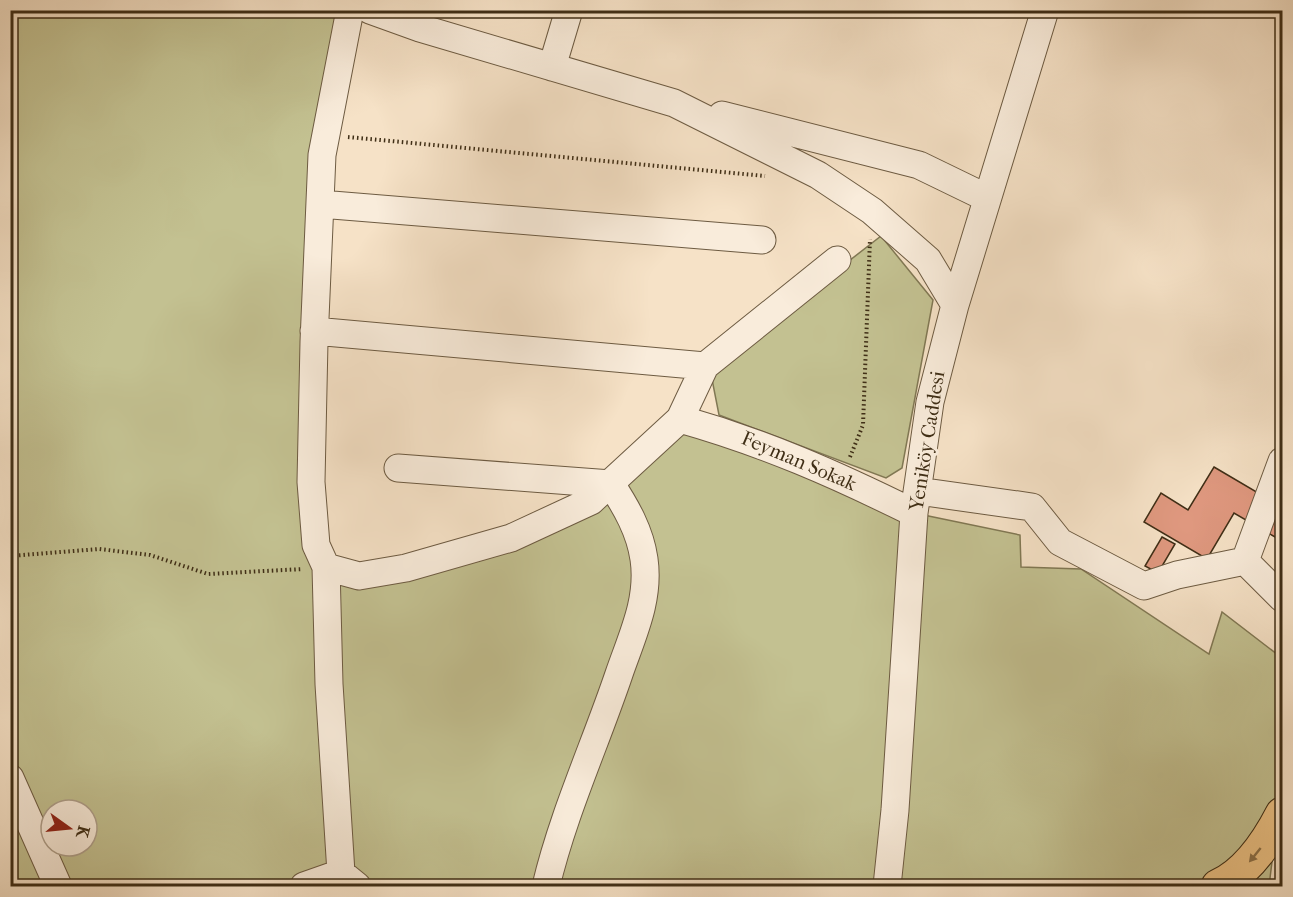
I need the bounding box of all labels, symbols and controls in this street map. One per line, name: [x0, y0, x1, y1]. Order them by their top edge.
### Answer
street label: Yeniköy Caddesi: [904, 369, 949, 514]
street label: Feyman Sokak: [738, 426, 861, 496]
north arrow: [39, 798, 99, 858]
text: K: [72, 824, 94, 841]
one-way arrow: [1249, 847, 1262, 862]

